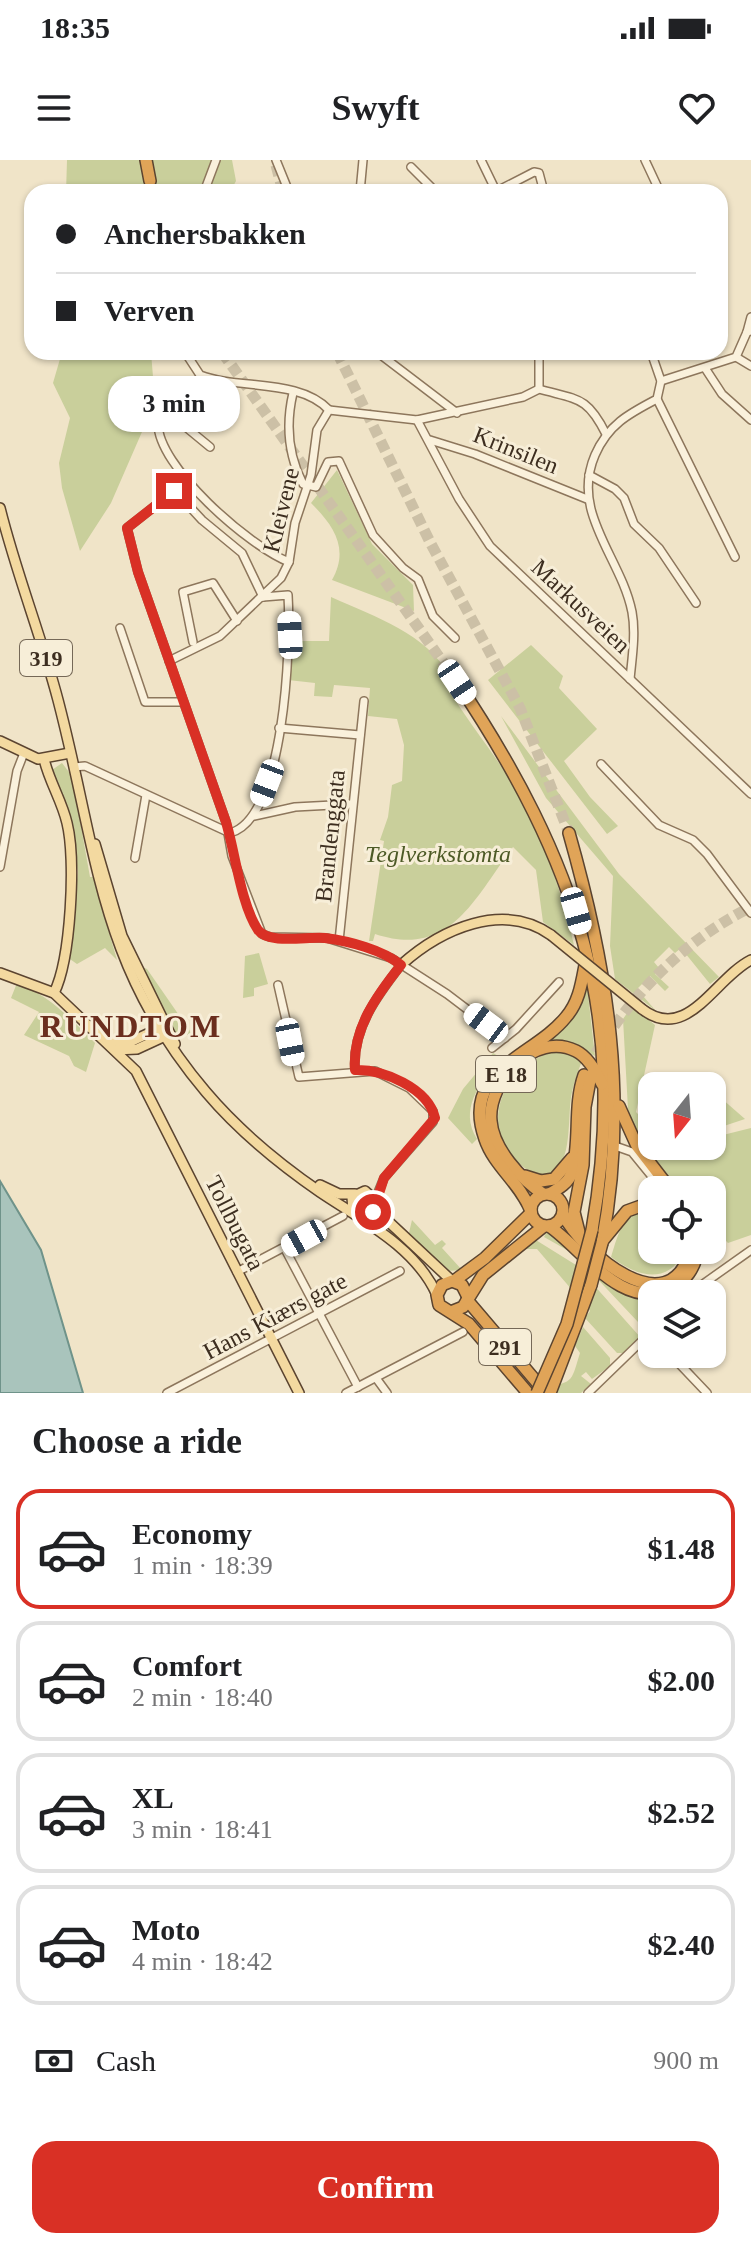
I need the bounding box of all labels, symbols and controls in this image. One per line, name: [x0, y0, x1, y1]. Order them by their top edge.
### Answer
text: 18:35: [40, 11, 110, 44]
icon: menu: [32, 86, 76, 130]
icon: heart: [675, 86, 719, 130]
text: Swyft: [332, 88, 420, 128]
text: Anchersbakken: [104, 217, 306, 250]
text: Verven: [104, 294, 195, 327]
callout: 3 min: [108, 375, 240, 431]
text: 3 min: [143, 389, 205, 418]
street label: Krinsilen: [470, 421, 562, 479]
street label: Kleivene: [258, 465, 304, 555]
route end: [156, 473, 192, 509]
street label: Markusveien: [526, 554, 636, 658]
car: [277, 610, 303, 660]
road number: 319: [20, 640, 72, 676]
car: [434, 655, 480, 709]
car: [247, 756, 287, 810]
street label: Brandenggata: [310, 768, 350, 904]
park label: Teglverkstomta: [365, 841, 511, 867]
car: [558, 885, 594, 937]
car: [460, 999, 512, 1047]
district label: RUNDTOM: [40, 1008, 222, 1044]
car: [274, 1016, 306, 1068]
road number: E 18: [476, 1056, 536, 1092]
north arrow: [638, 1072, 726, 1160]
map controls: [638, 1072, 726, 1368]
street label: Tollbugata: [200, 1172, 270, 1275]
button: locate: [638, 1176, 726, 1264]
route start: [355, 1194, 391, 1230]
car: [277, 1216, 331, 1260]
street label: Hans Kiærs gate: [199, 1267, 351, 1365]
button: layers: [638, 1280, 726, 1368]
road number: 291: [479, 1329, 531, 1365]
text: Choose a ride: [32, 1421, 242, 1461]
icon: car: [36, 1513, 108, 1585]
text: Economy: [132, 1517, 252, 1550]
text: $1.48: [648, 1532, 715, 1565]
text: 1 min · 18:39: [132, 1551, 273, 1580]
icon: car: [36, 1645, 108, 1717]
text: Comfort: [132, 1649, 242, 1682]
text: $2.00: [648, 1664, 715, 1697]
text: 2 min · 18:40: [132, 1683, 273, 1712]
icon: car: [36, 1777, 108, 1849]
text: XL: [132, 1781, 174, 1814]
text: $2.52: [648, 1796, 715, 1829]
text: 3 min · 18:41: [132, 1815, 273, 1844]
icon: car: [36, 1909, 108, 1981]
text: Moto: [132, 1913, 200, 1946]
text: $2.40: [648, 1928, 715, 1961]
text: 4 min · 18:42: [132, 1947, 273, 1976]
icon: cash: [32, 2039, 76, 2083]
text: Cash: [96, 2044, 156, 2077]
text: 900 m: [653, 2046, 719, 2075]
button: Confirm: [32, 2141, 719, 2233]

